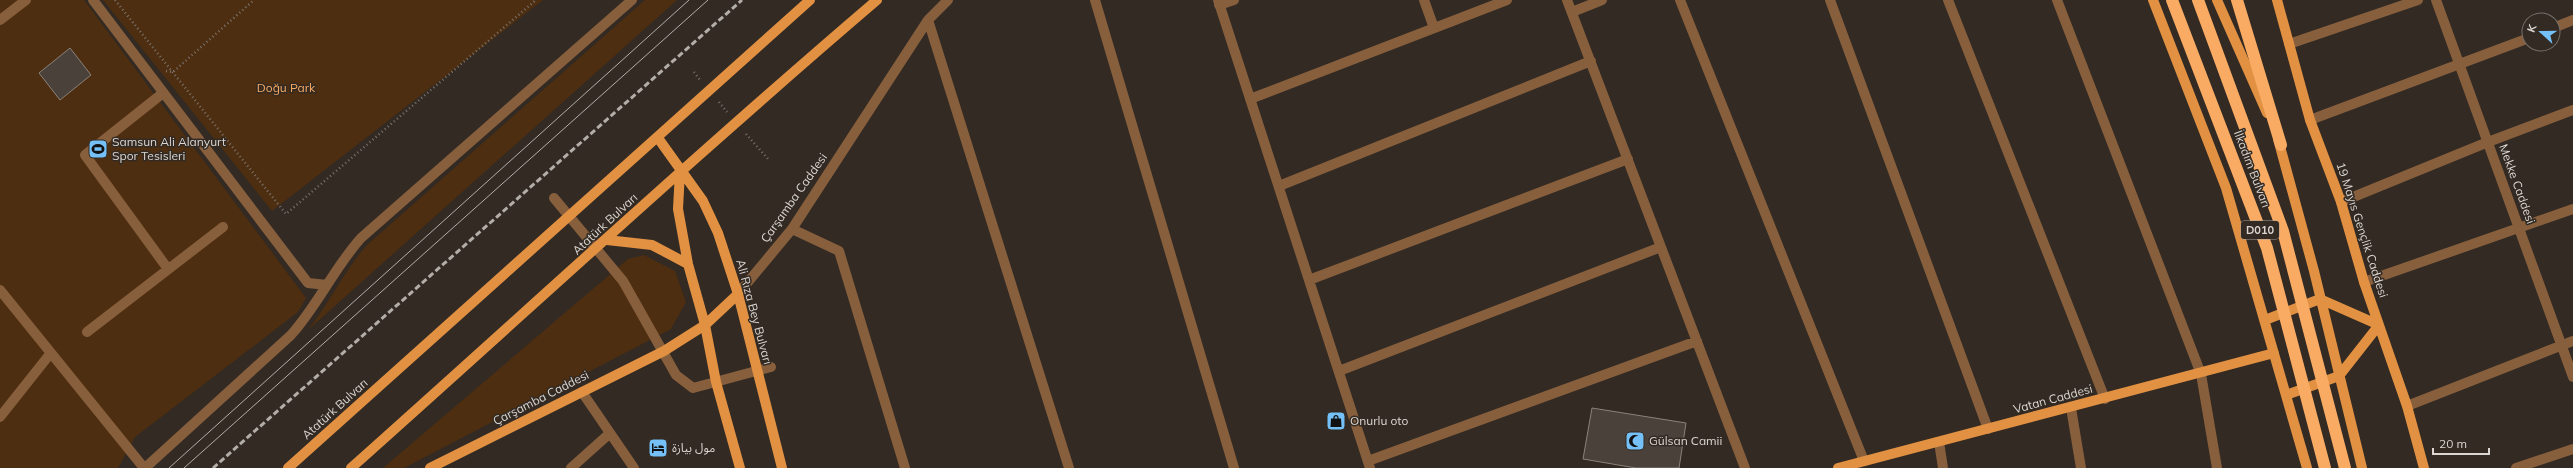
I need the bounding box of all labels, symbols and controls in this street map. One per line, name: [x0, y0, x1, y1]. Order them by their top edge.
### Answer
north arrow: [2521, 12, 2561, 52]
text: K: [2524, 22, 2540, 34]
park label: Doğu Park: [257, 80, 316, 95]
street label: İlkadım Bulvarı: [2231, 128, 2274, 210]
place label: Samsun Ali Alanyurt Spor Tesisleri: [112, 134, 226, 163]
sports icon: Samsun Ali Alanyurt Spor Tesisleri: [87, 138, 109, 160]
street label: Mekke Caddesi: [2496, 142, 2539, 226]
street label: Çarşamba Caddesi: [757, 150, 830, 245]
street label: 19 Mayıs Gençlik Caddesi: [2333, 160, 2392, 300]
street label: Atatürk Bulvarı: [569, 190, 640, 258]
road number: D010: [2241, 221, 2279, 239]
street label: Ali Rıza Bey Bulvarı: [733, 258, 776, 366]
street label: Çarşamba Caddesi: [490, 367, 591, 428]
street label: Atatürk Bulvarı: [299, 375, 371, 442]
street label: Vatan Caddesi: [2012, 381, 2094, 416]
shop icon: Onurlu oto: [1325, 410, 1347, 432]
place label: Onurlu oto: [1350, 413, 1408, 428]
mosque icon: Gülsan Camii: [1624, 430, 1646, 452]
scale bar: [2433, 430, 2489, 456]
place label: Gülsan Camii: [1649, 433, 1722, 448]
text: 20 m: [2439, 436, 2467, 451]
hotel icon: مول بيازة: [647, 437, 669, 459]
place label: مول بيازة: [672, 440, 715, 455]

